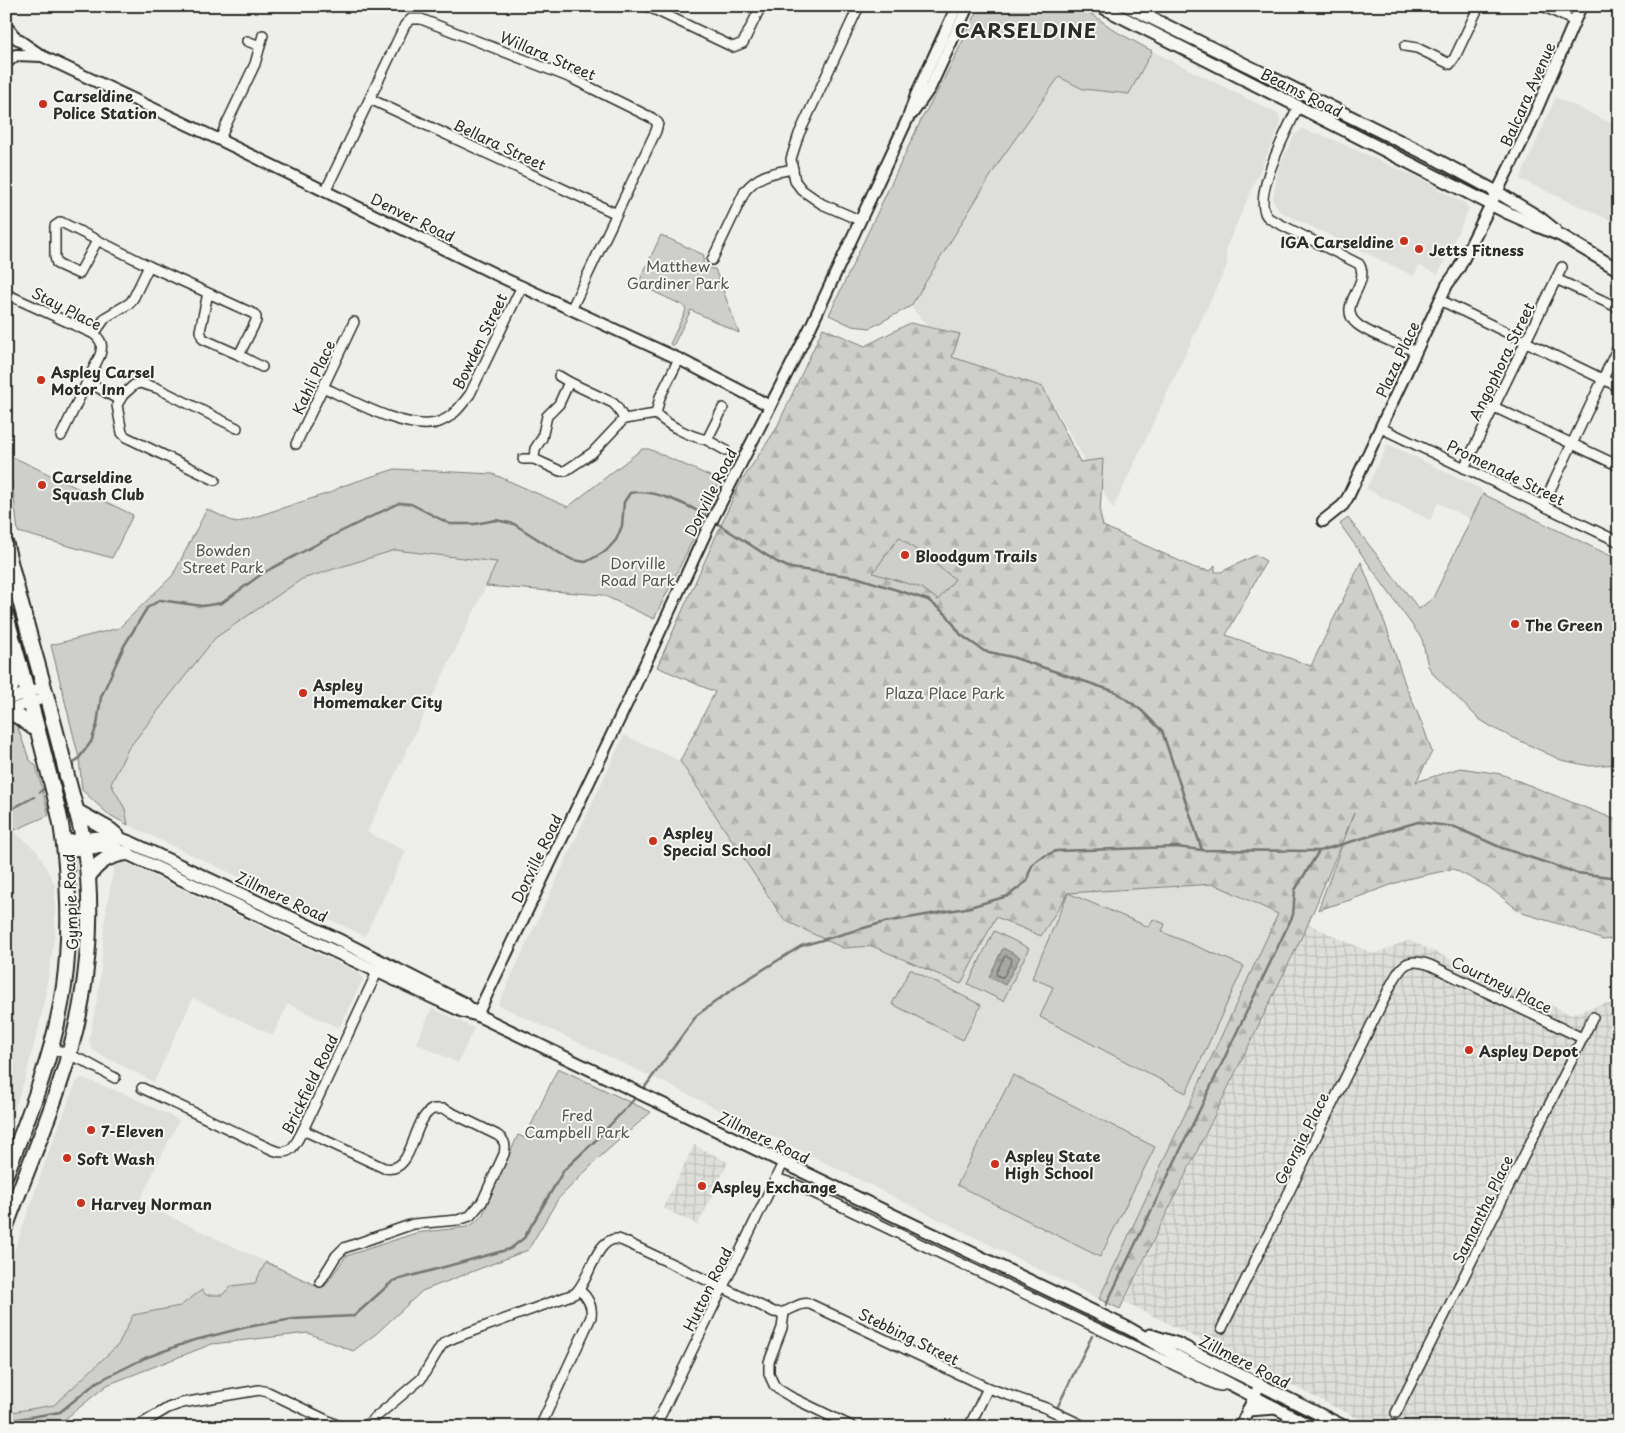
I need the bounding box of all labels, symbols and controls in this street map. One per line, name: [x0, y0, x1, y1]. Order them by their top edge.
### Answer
district label: CARSELDINE: [955, 15, 1097, 45]
street label: Willara Street: [496, 24, 600, 86]
street label: Balcara Avenue: [1494, 38, 1560, 150]
street label: Beams Road: [1257, 62, 1347, 122]
place label: Carseldine Police Station: [53, 84, 157, 124]
marker: Carseldine Police Station: [37, 98, 49, 110]
street label: Bellara Street: [450, 112, 550, 176]
street label: Denver Road: [367, 187, 459, 247]
place label: IGA Carseldine: [1280, 230, 1395, 253]
marker: IGA Carseldine: [1398, 235, 1410, 247]
place label: Jetts Fitness: [1429, 238, 1524, 261]
marker: Jetts Fitness: [1413, 243, 1425, 255]
park label: Matthew Gardiner Park: [627, 254, 729, 294]
street label: Stay Place: [28, 281, 106, 335]
street label: Bowden Street: [446, 289, 512, 393]
street label: Angophora Street: [1462, 298, 1540, 424]
street label: Plaza Place: [1369, 317, 1425, 401]
street label: Kahli Place: [286, 336, 340, 418]
place label: Aspley Carsel Motor Inn: [51, 360, 154, 400]
marker: Aspley Carsel Motor Inn: [35, 374, 47, 386]
street label: Promenade Street: [1443, 433, 1569, 511]
street label: Dorville Road: [678, 444, 742, 540]
place label: Carseldine Squash Club: [52, 465, 145, 505]
marker: Carseldine Squash Club: [36, 479, 48, 491]
park label: Bowden Street Park: [182, 538, 264, 578]
place label: Bloodgum Trails: [915, 544, 1037, 567]
marker: Bloodgum Trails: [899, 549, 911, 561]
park label: Dorville Road Park: [600, 551, 676, 591]
place label: The Green: [1525, 613, 1603, 636]
marker: The Green: [1509, 618, 1521, 630]
place label: Aspley Homemaker City: [313, 673, 443, 713]
park label: Plaza Place Park: [885, 681, 1005, 704]
marker: Aspley Homemaker City: [297, 687, 309, 699]
street label: Dorville Road: [505, 810, 567, 906]
place label: Aspley Special School: [663, 821, 771, 861]
marker: Aspley Special School: [647, 835, 659, 847]
street label: Gympie Road: [57, 853, 83, 951]
street label: Zillmere Road: [232, 865, 332, 927]
street label: Courtney Place: [1448, 950, 1556, 1018]
street label: Brickfield Road: [275, 1030, 343, 1138]
place label: Aspley Depot: [1479, 1039, 1579, 1062]
marker: Aspley Depot: [1463, 1044, 1475, 1056]
street label: Georgia Place: [1268, 1088, 1334, 1188]
park label: Fred Campbell Park: [524, 1103, 630, 1143]
street label: Zillmere Road: [714, 1105, 814, 1169]
place label: 7-Eleven: [101, 1119, 164, 1142]
marker: 7-Eleven: [85, 1124, 97, 1136]
place label: Aspley State High School: [1005, 1144, 1101, 1184]
place label: Soft Wash: [77, 1147, 155, 1170]
street label: Samantha Place: [1446, 1151, 1518, 1267]
marker: Soft Wash: [61, 1152, 73, 1164]
marker: Aspley State High School: [989, 1158, 1001, 1170]
place label: Aspley Exchange: [712, 1175, 837, 1198]
marker: Aspley Exchange: [696, 1180, 708, 1192]
place label: Harvey Norman: [91, 1192, 212, 1215]
marker: Harvey Norman: [75, 1197, 87, 1209]
street label: Hutton Road: [677, 1243, 737, 1335]
street label: Stebbing Street: [855, 1302, 963, 1370]
street label: Zillmere Road: [1195, 1328, 1295, 1394]

